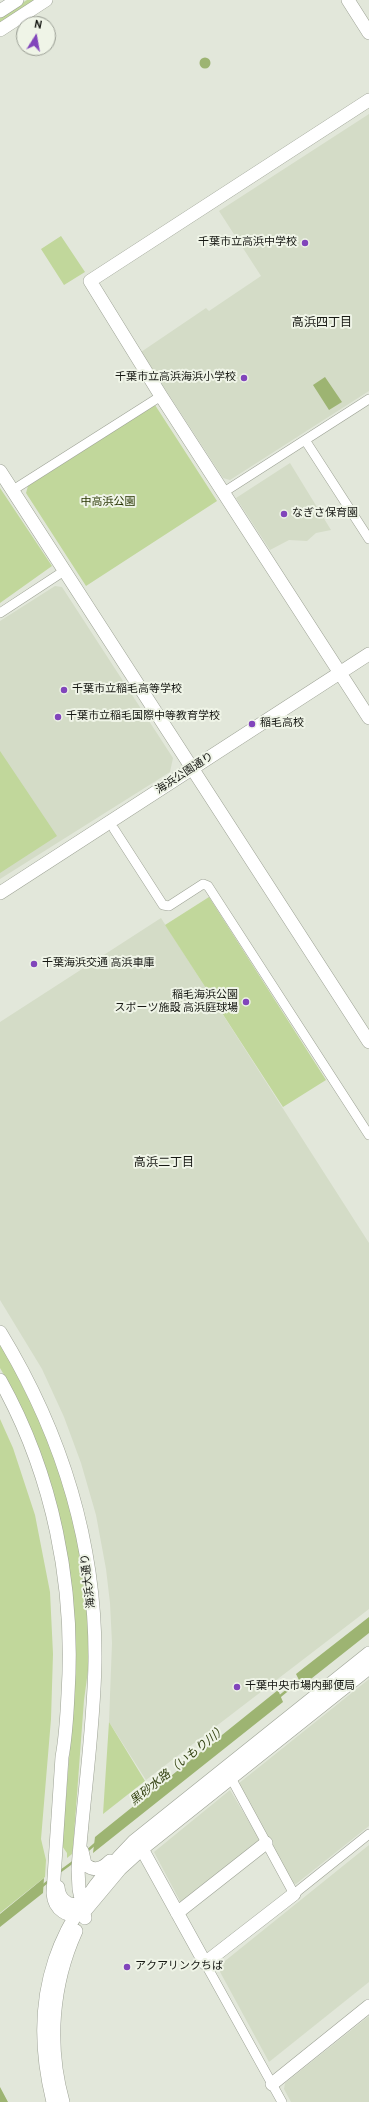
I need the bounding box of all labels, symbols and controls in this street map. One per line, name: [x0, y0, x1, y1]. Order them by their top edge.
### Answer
north arrow: [16, 16, 56, 56]
text: N: [33, 18, 43, 33]
place label: 千葉市立高浜中学校: [198, 236, 297, 250]
marker: 千葉市立高浜中学校: [300, 238, 310, 248]
district label: 高浜四丁目: [292, 317, 352, 331]
place label: 千葉市立高浜海浜小学校: [115, 371, 236, 385]
marker: 千葉市立高浜海浜小学校: [239, 373, 249, 383]
park label: 中高浜公園: [81, 496, 135, 510]
place label: なぎさ保育園: [292, 507, 358, 521]
marker: なぎさ保育園: [279, 509, 289, 519]
place label: 千葉市立稲毛高等学校: [72, 683, 182, 697]
marker: 千葉市立稲毛高等学校: [59, 685, 69, 695]
place label: 千葉市立稲毛国際中等教育学校: [66, 710, 220, 724]
marker: 千葉市立稲毛国際中等教育学校: [53, 712, 63, 722]
place label: 稲毛高校: [260, 717, 304, 731]
marker: 稲毛高校: [247, 719, 257, 729]
street label: 海浜公園通り: [154, 750, 216, 798]
place label: 千葉海浜交通 高浜車庫: [42, 957, 155, 971]
marker: 千葉海浜交通 高浜車庫: [29, 959, 39, 969]
place label: 稲毛海浜公園 スポーツ施設 高浜庭球場: [114, 989, 238, 1015]
marker: 稲毛海浜公園 スポーツ施設 高浜庭球場: [241, 997, 251, 1007]
district label: 高浜二丁目: [134, 1157, 194, 1171]
street label: 海浜大通り: [79, 1553, 99, 1609]
place label: 千葉中央市場内郵便局: [245, 1680, 355, 1694]
marker: 千葉中央市場内郵便局: [232, 1682, 242, 1692]
water label: 黒砂水路（いもり川）: [128, 1723, 230, 1809]
place label: アクアリンクちば: [135, 1960, 223, 1974]
marker: アクアリンクちば: [122, 1962, 132, 1972]

